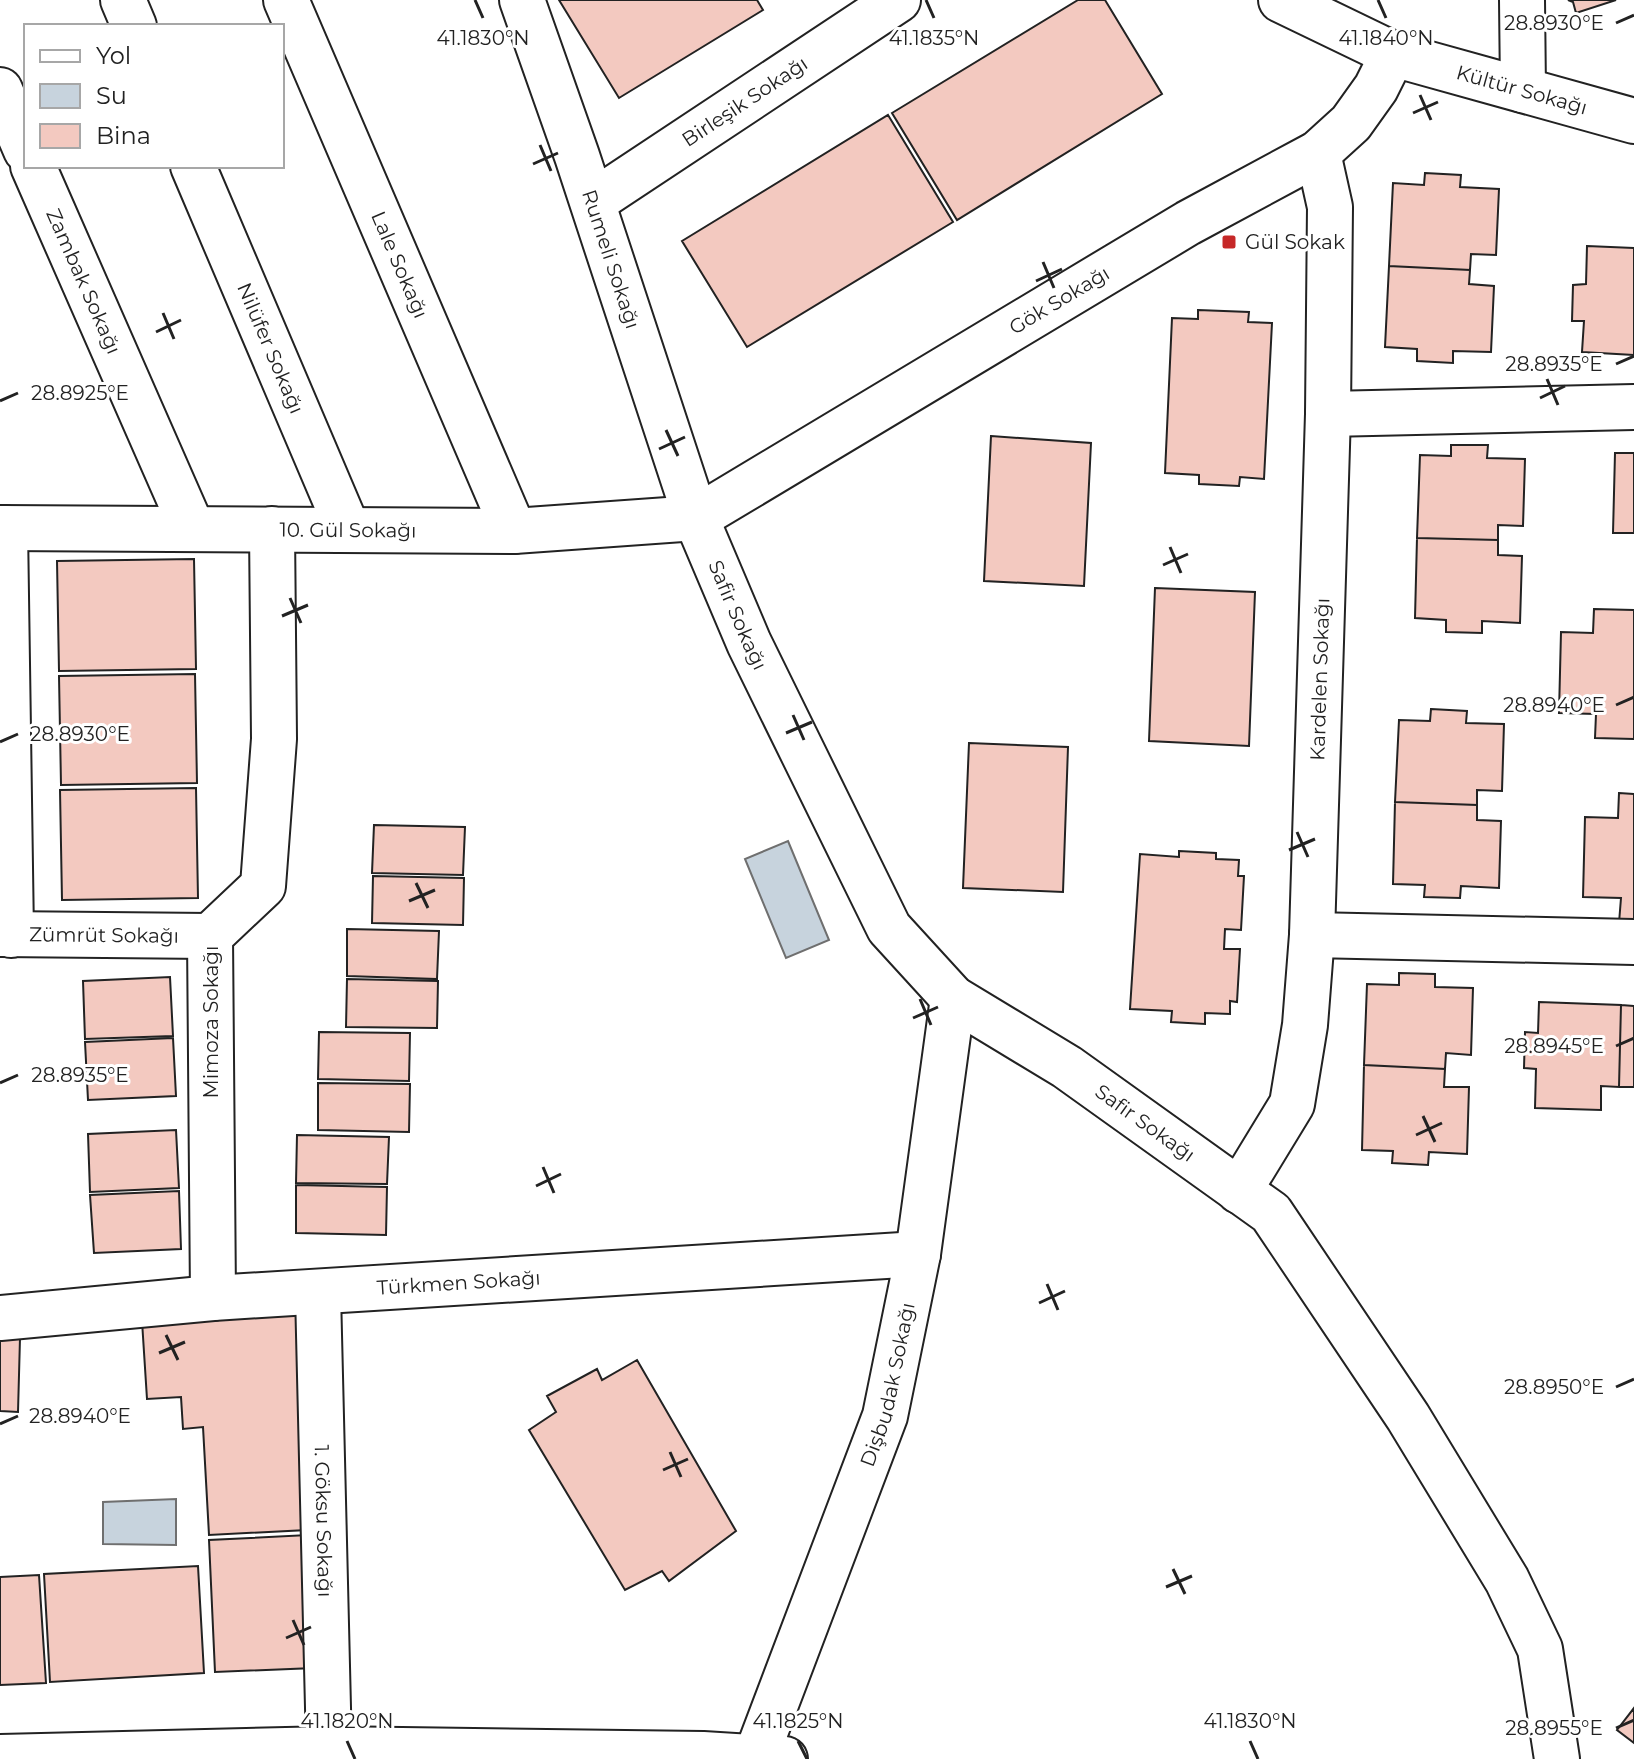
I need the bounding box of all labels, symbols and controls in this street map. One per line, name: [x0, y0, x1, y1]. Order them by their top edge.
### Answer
text: 28.8930°E: [1504, 11, 1604, 35]
legend: [24, 24, 284, 168]
text: 41.1830°N: [436, 26, 530, 50]
text: 41.1835°N: [889, 26, 979, 50]
text: 41.1840°N: [1338, 26, 1434, 50]
text: Yol: [96, 41, 131, 70]
street label: Birleşik Sokağı: [677, 51, 812, 152]
street label: Kültür Sokağı: [1454, 60, 1590, 119]
text: Su: [96, 81, 127, 110]
text: Bina: [96, 121, 151, 150]
street label: Rumeli Sokağı: [577, 187, 645, 332]
street label: Zambak Sokağı: [41, 205, 126, 358]
street label: Lale Sokağı: [366, 208, 433, 322]
place label: Gül Sokak: [1245, 230, 1345, 254]
marker: Gül Sokak: [1220, 233, 1238, 251]
street label: Gök Sokağı: [1005, 261, 1114, 339]
street label: Nilüfer Sokağı: [232, 279, 309, 417]
text: 28.8935°E: [1505, 352, 1603, 376]
text: 28.8925°E: [31, 381, 129, 405]
street label: 10. Gül Sokağı: [279, 518, 416, 542]
street label: Safir Sokağı: [703, 557, 772, 674]
street label: Kardelen Sokağı: [1305, 598, 1334, 761]
text: 28.8940°E: [1503, 693, 1605, 717]
text: 28.8930°E: [30, 722, 130, 746]
street label: Zümrüt Sokağı: [29, 922, 179, 948]
street label: Mimoza Sokağı: [199, 946, 223, 1098]
text: 28.8945°E: [1504, 1034, 1604, 1058]
text: 28.8935°E: [31, 1063, 129, 1087]
street label: Safir Sokağı: [1091, 1079, 1200, 1167]
street label: Türkmen Sokağı: [376, 1266, 541, 1300]
street label: Dişbudak Sokağı: [855, 1300, 920, 1470]
text: 28.8950°E: [1504, 1375, 1604, 1399]
text: 28.8940°E: [29, 1404, 131, 1428]
street label: 1. Göksu Sokağı: [310, 1444, 337, 1597]
text: 41.1820°N: [300, 1709, 394, 1733]
text: 41.1825°N: [753, 1709, 843, 1733]
text: 41.1830°N: [1203, 1709, 1297, 1733]
text: 28.8955°E: [1505, 1716, 1603, 1740]

